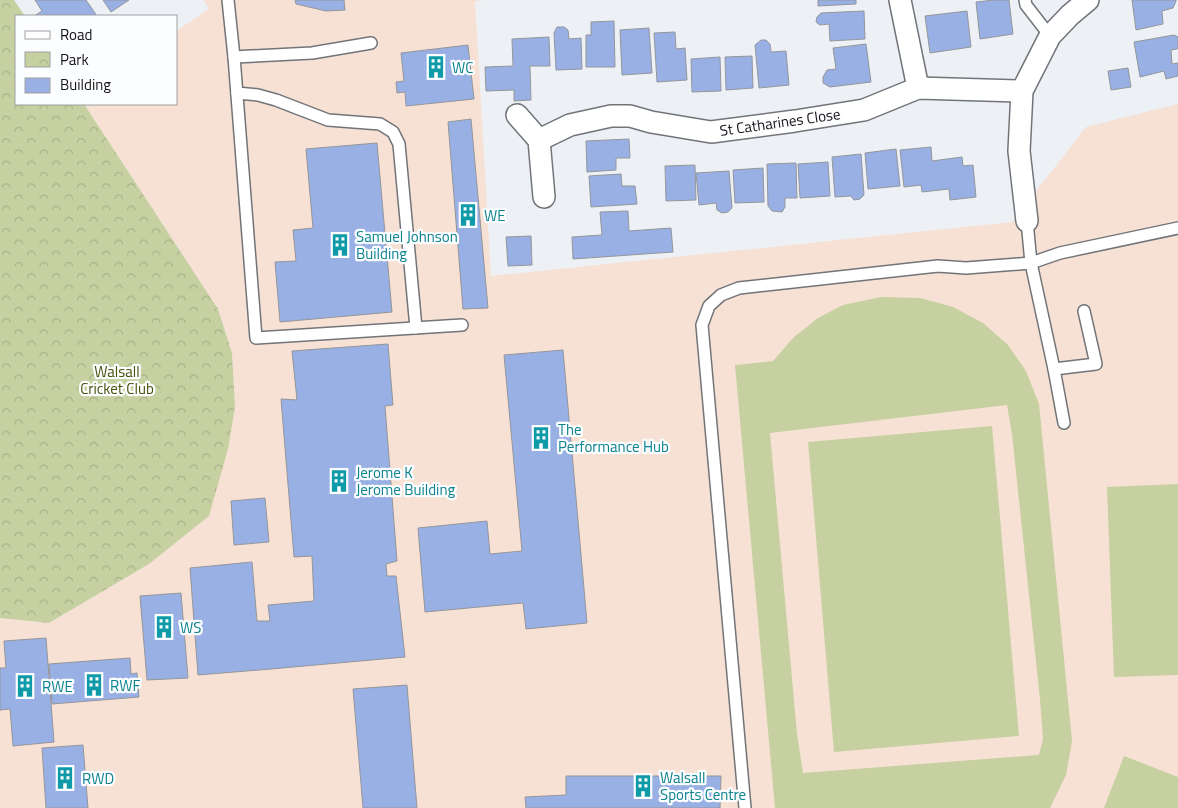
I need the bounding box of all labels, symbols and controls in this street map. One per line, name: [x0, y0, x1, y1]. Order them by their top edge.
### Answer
legend: [15, 15, 178, 105]
text: Road: [60, 23, 92, 46]
text: Park: [60, 48, 89, 71]
building icon: WC: [423, 54, 449, 80]
place label: WC: [452, 56, 473, 79]
text: Building: [60, 73, 111, 96]
street label: St Catharines Close: [718, 102, 842, 142]
building icon: WE: [455, 202, 481, 228]
place label: WE: [484, 204, 506, 227]
place label: Samuel Johnson Building: [356, 225, 458, 265]
building icon: Samuel Johnson Building: [327, 232, 353, 258]
park label: Walsall Cricket Club: [80, 360, 154, 400]
place label: The Performance Hub: [558, 418, 669, 458]
building icon: The Performance Hub: [528, 425, 554, 451]
place label: Jerome K Jerome Building: [356, 461, 455, 501]
building icon: Jerome K Jerome Building: [326, 468, 352, 494]
building icon: WS: [151, 614, 177, 640]
place label: WS: [180, 616, 201, 639]
building icon: RWF: [81, 672, 107, 698]
building icon: RWE: [12, 673, 38, 699]
place label: RWF: [110, 674, 141, 697]
place label: RWE: [42, 675, 73, 698]
building icon: RWD: [52, 765, 78, 791]
place label: Walsall Sports Centre: [660, 766, 746, 806]
place label: RWD: [82, 767, 114, 790]
building icon: Walsall Sports Centre: [630, 773, 656, 799]

